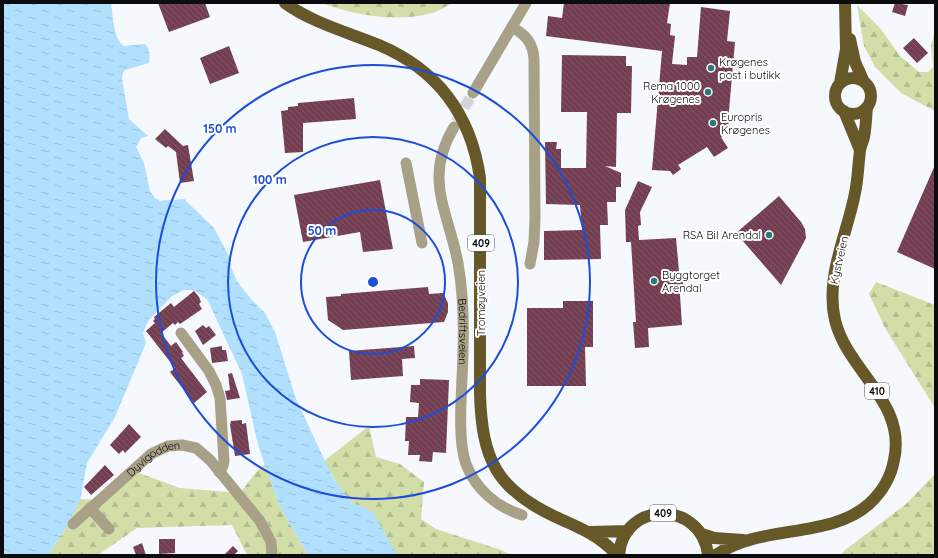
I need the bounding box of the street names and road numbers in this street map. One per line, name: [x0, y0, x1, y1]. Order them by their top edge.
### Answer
street label: Kystveien: [827, 234, 851, 286]
road number: 409: [468, 235, 494, 251]
street label: Tromøyveien: [474, 270, 488, 336]
street label: Bedriftsveien: [455, 298, 470, 365]
road number: 410: [865, 383, 889, 399]
street label: Dyvigodden: [124, 438, 181, 480]
road number: 409: [650, 505, 676, 521]

